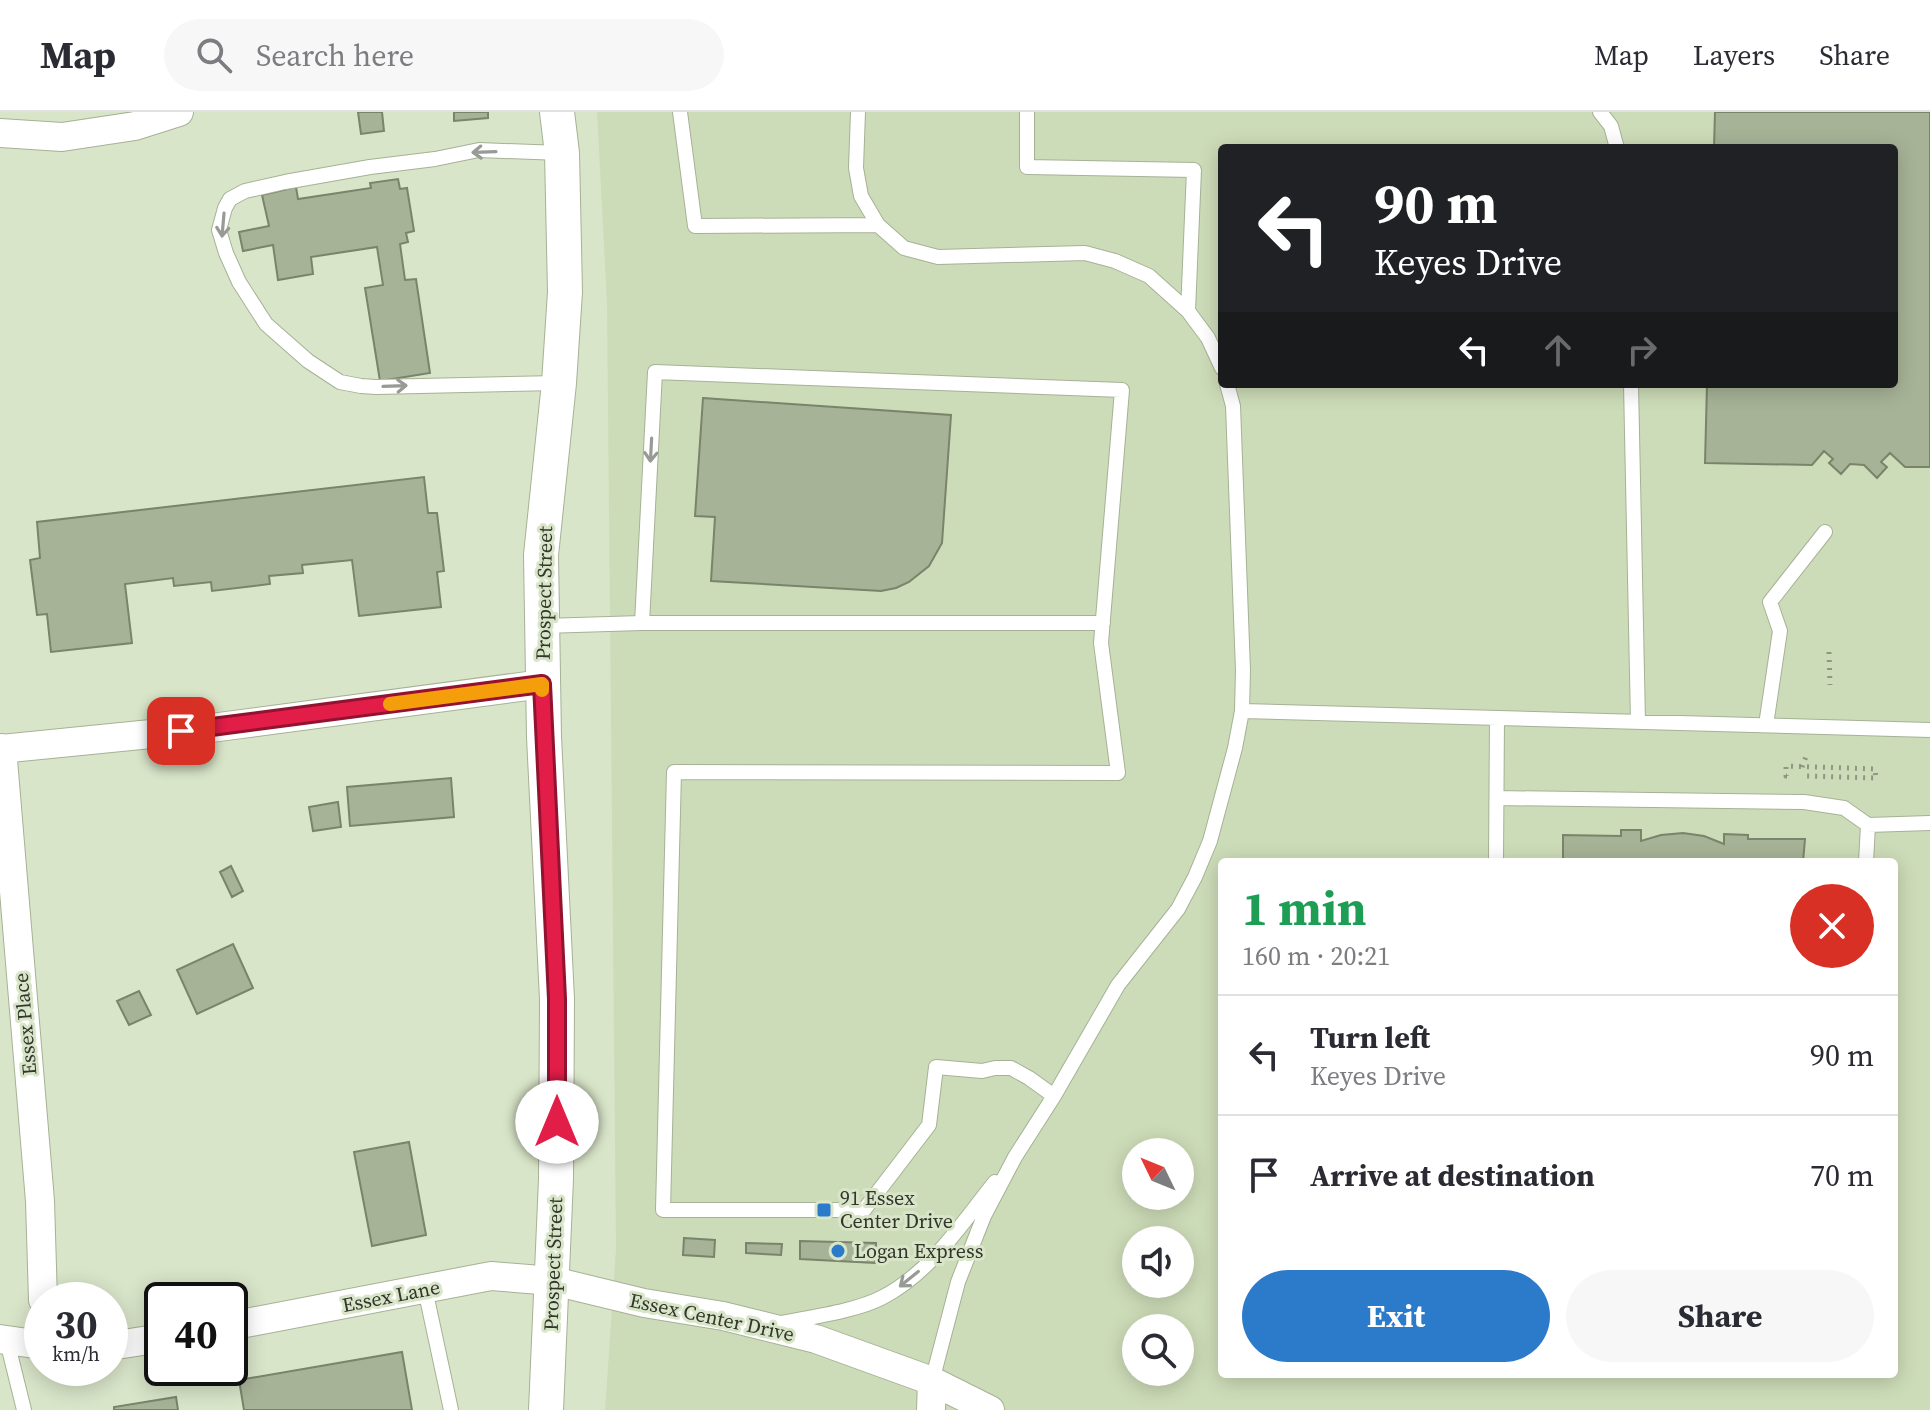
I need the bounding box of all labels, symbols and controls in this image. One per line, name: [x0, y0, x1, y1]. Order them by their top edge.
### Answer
search box: [164, 19, 724, 91]
text: Map: [40, 29, 116, 81]
icon: search: [192, 33, 236, 77]
text: Search here: [256, 35, 414, 76]
text: Map: [1594, 36, 1649, 74]
text: Layers: [1693, 36, 1775, 74]
text: Share: [1819, 36, 1890, 74]
one-way arrow: [471, 144, 498, 159]
text: 90 m: [1374, 165, 1497, 242]
icon: left: [1242, 176, 1346, 280]
one-way arrow: [215, 212, 230, 238]
text: Keyes Drive: [1374, 238, 1562, 287]
icon: left: [1452, 328, 1496, 372]
icon: ahead: [1536, 328, 1580, 372]
icon: right: [1620, 328, 1664, 372]
one-way arrow: [381, 378, 408, 394]
one-way arrow: [644, 436, 659, 463]
street label: Prospect Street: [529, 525, 559, 660]
pin: [147, 697, 215, 765]
icon: arrive: [159, 709, 203, 753]
text: 1 min: [1242, 875, 1367, 941]
button: close: [1790, 884, 1874, 968]
text: 160 m · 20:21: [1242, 938, 1390, 974]
street label: Essex Place: [7, 972, 43, 1076]
text: Turn left: [1310, 1017, 1430, 1058]
icon: left: [1242, 1033, 1286, 1077]
text: 90 m: [1810, 1035, 1874, 1076]
text: Keyes Drive: [1310, 1058, 1446, 1094]
position arrow: [515, 1080, 599, 1164]
north arrow: [1122, 1138, 1194, 1210]
map controls: [1122, 1138, 1194, 1386]
icon: arrive: [1242, 1153, 1286, 1197]
text: Arrive at destination: [1310, 1155, 1595, 1196]
text: 70 m: [1810, 1155, 1874, 1196]
place label: 91 Essex Center Drive: [840, 1184, 953, 1235]
street label: Prospect Street: [537, 1196, 569, 1331]
marker: 91 Essex Center Drive: [815, 1201, 833, 1219]
button: sound: [1122, 1226, 1194, 1298]
place label: Logan Express: [854, 1237, 983, 1265]
marker: Logan Express: [829, 1242, 847, 1260]
one-way arrow: [900, 1270, 920, 1288]
button: Exit: [1242, 1270, 1550, 1362]
button: Share: [1566, 1270, 1874, 1362]
street label: Essex Lane: [340, 1273, 442, 1319]
speed limit sign: 40: [144, 1282, 248, 1386]
street label: Essex Center Drive: [627, 1286, 797, 1348]
text: 30: [54, 1297, 98, 1351]
button: search: [1122, 1314, 1194, 1386]
text: km/h: [52, 1340, 100, 1368]

